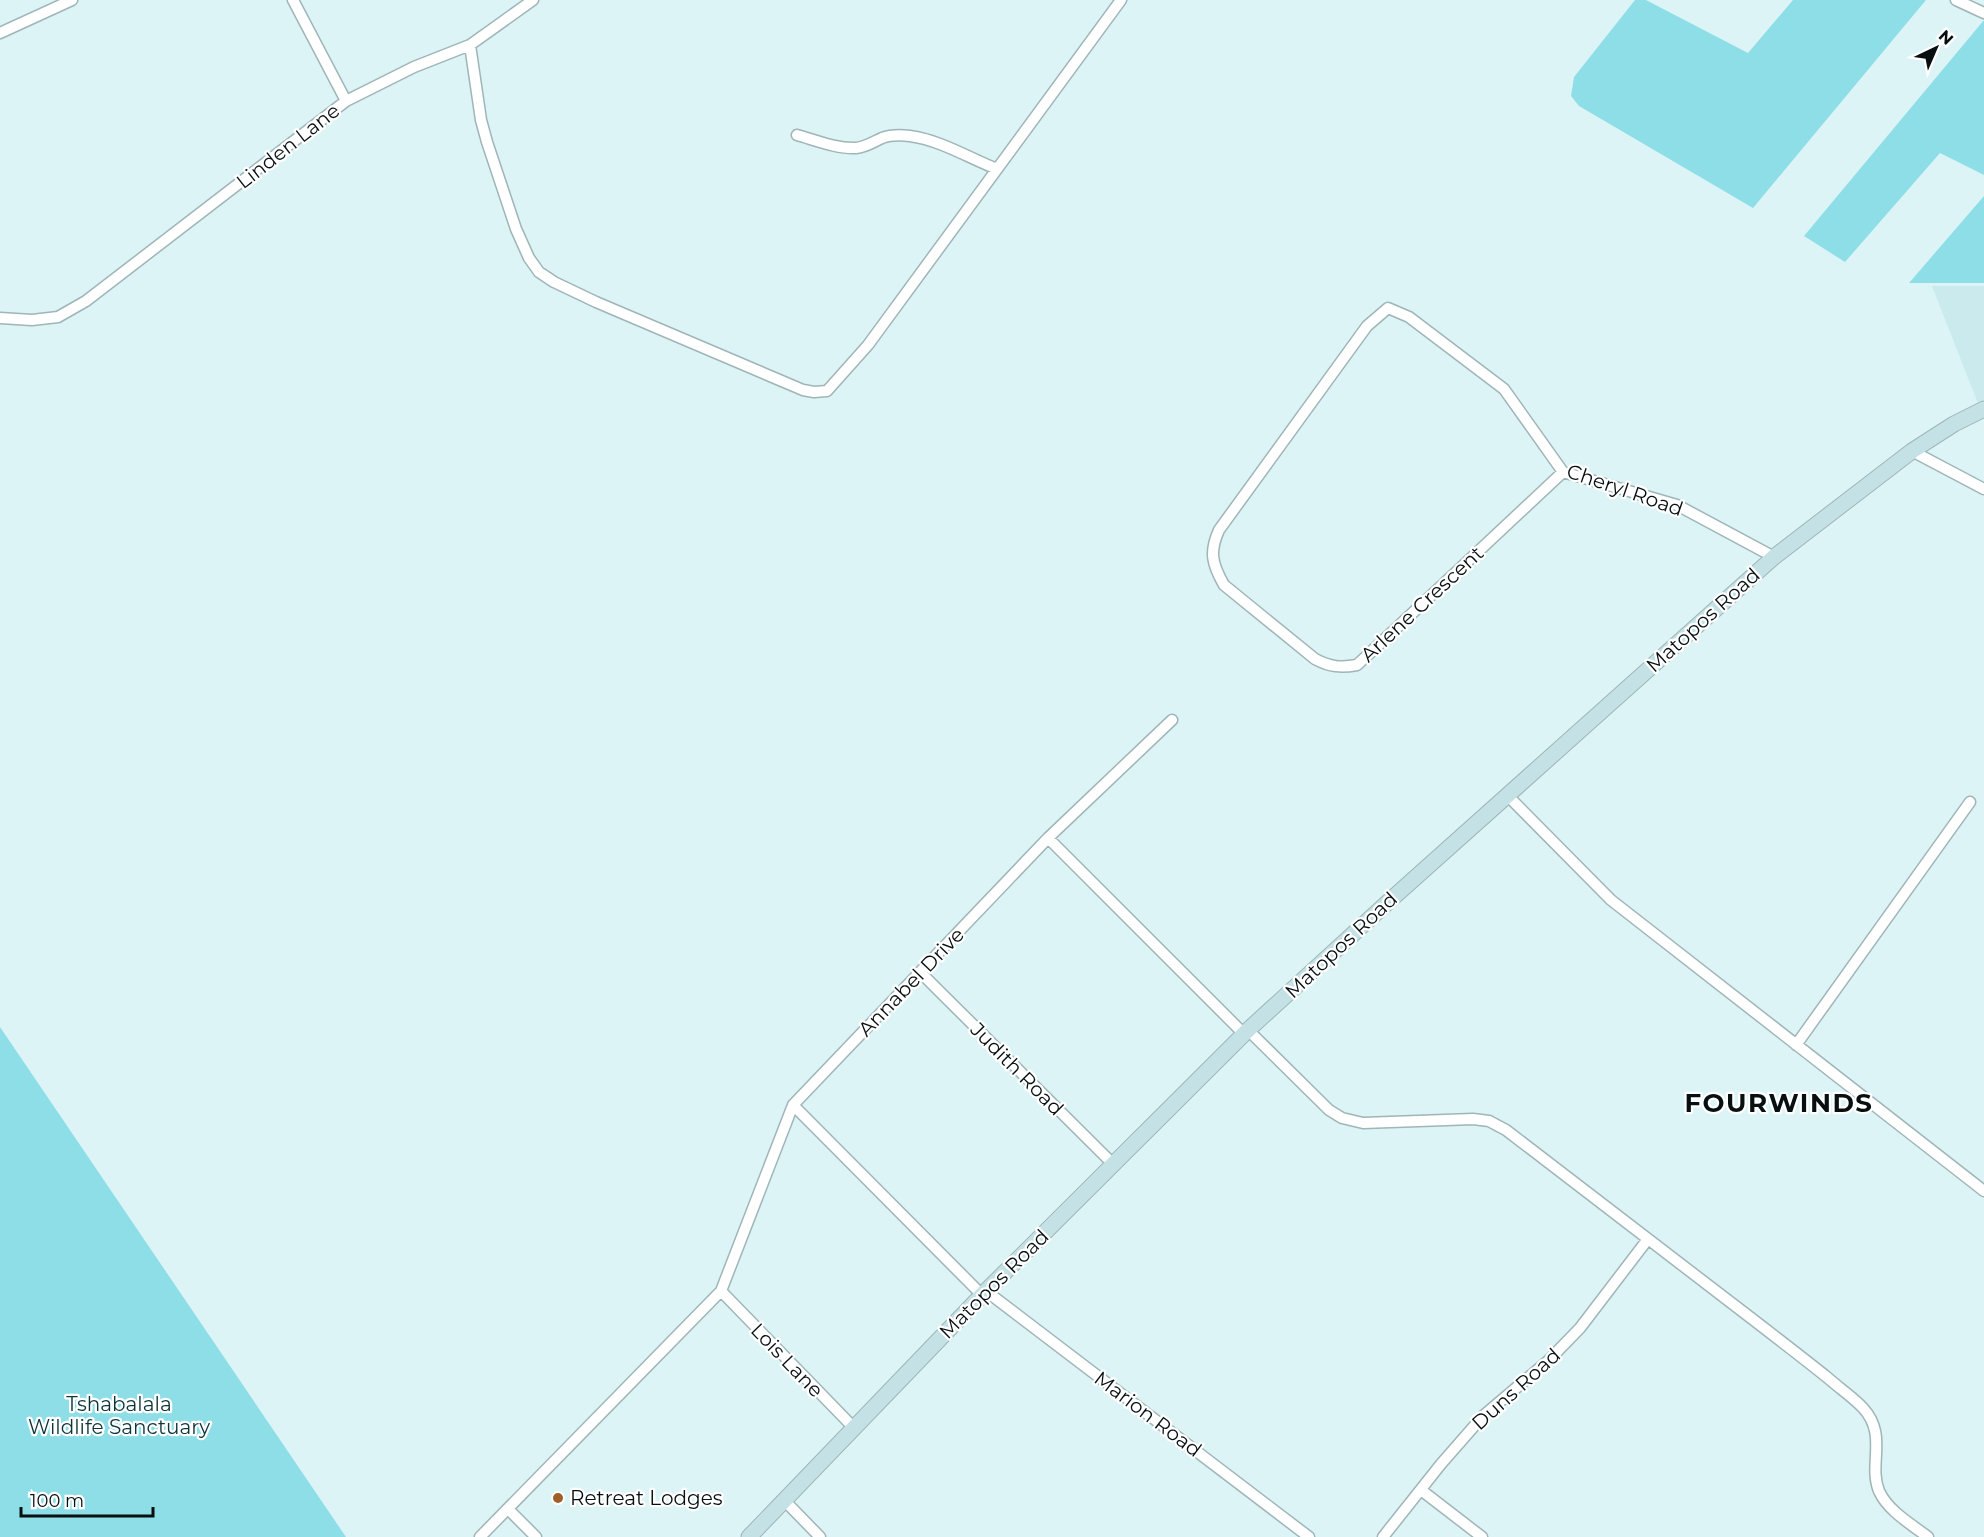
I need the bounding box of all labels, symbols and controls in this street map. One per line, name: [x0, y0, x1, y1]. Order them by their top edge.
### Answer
north arrow: [1906, 18, 1966, 78]
text: N: [1935, 26, 1957, 49]
street label: Linden Lane: [232, 98, 344, 194]
street label: Cheryl Road: [1564, 459, 1686, 521]
street label: Arlene Crescent: [1356, 541, 1488, 667]
street label: Matopos Road: [1641, 563, 1765, 677]
street label: Matopos Road: [1280, 887, 1402, 1003]
street label: Annabel Drive: [853, 923, 969, 1041]
street label: Judith Road: [965, 1017, 1068, 1120]
district label: FOURWINDS: [1685, 1087, 1873, 1119]
street label: Matopos Road: [934, 1224, 1054, 1344]
street label: Lois Lane: [746, 1318, 828, 1402]
street label: Duns Road: [1467, 1343, 1565, 1435]
street label: Marion Road: [1090, 1366, 1206, 1462]
park label: Tshabalala Wildlife Sanctuary: [28, 1392, 210, 1439]
scale bar: [21, 1480, 153, 1518]
place label: Retreat Lodges: [570, 1486, 723, 1510]
text: 100 m: [30, 1490, 84, 1512]
marker: Retreat Lodges: [551, 1491, 565, 1505]

